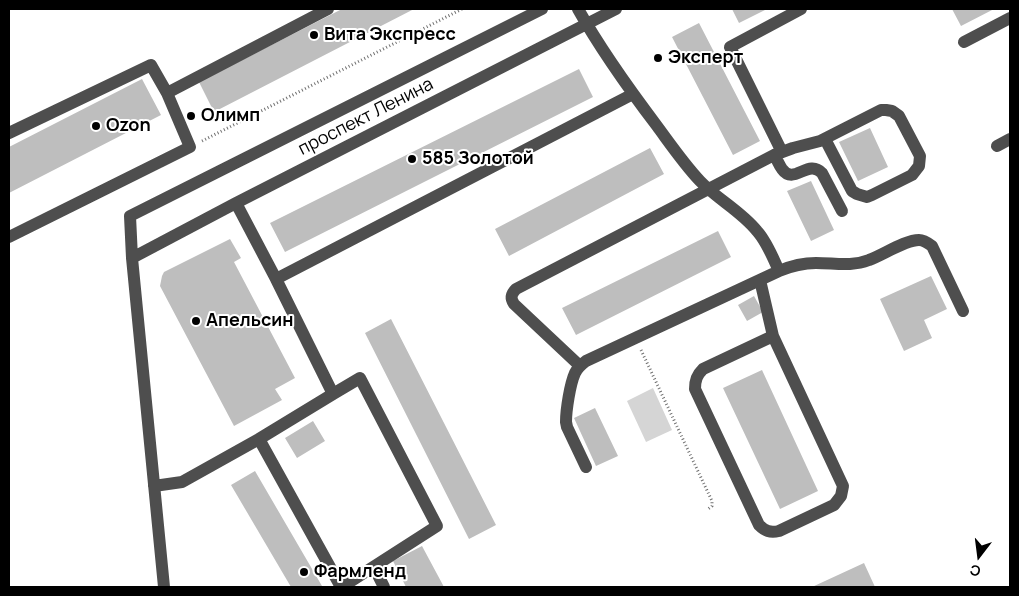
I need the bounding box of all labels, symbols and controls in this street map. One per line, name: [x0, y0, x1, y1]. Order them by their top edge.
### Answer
place label: Вита Экспресс: [324, 24, 456, 46]
marker: Вита Экспресс: [308, 29, 320, 41]
place label: Эксперт: [668, 47, 743, 69]
marker: Эксперт: [652, 52, 664, 64]
street label: проспект Ленина: [295, 74, 437, 160]
place label: Олимп: [201, 105, 260, 127]
marker: Олимп: [185, 110, 197, 122]
place label: Ozon: [106, 115, 151, 137]
marker: Ozon: [90, 120, 102, 132]
place label: 585 Золотой: [422, 148, 534, 170]
marker: 585 Золотой: [406, 153, 418, 165]
place label: Апельсин: [206, 310, 293, 332]
marker: Апельсин: [190, 315, 202, 327]
north arrow: [954, 531, 1004, 581]
text: С: [968, 560, 982, 581]
place label: Фармленд: [314, 561, 406, 583]
marker: Фармленд: [298, 566, 310, 578]

